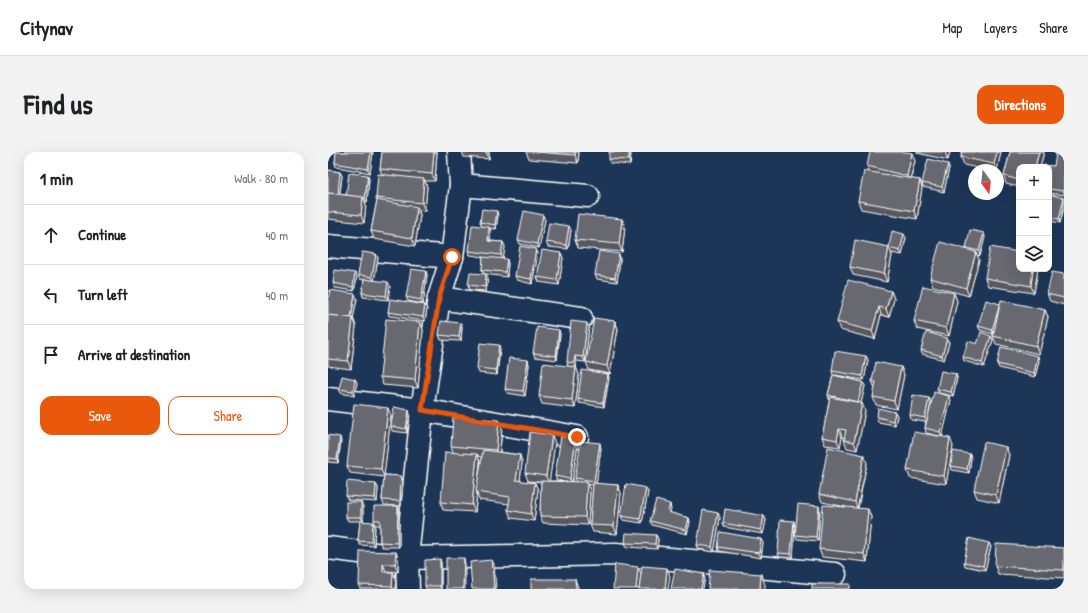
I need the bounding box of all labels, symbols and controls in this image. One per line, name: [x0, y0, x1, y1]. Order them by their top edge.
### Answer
text: Citynav: [20, 15, 73, 41]
text: Map: [942, 18, 962, 37]
text: Layers: [984, 18, 1017, 37]
text: Share: [1039, 18, 1068, 37]
text: Find us: [24, 85, 93, 123]
button: Directions: [977, 85, 1064, 124]
north arrow: [968, 164, 1004, 200]
map controls: [1016, 164, 1052, 272]
button: +: [1016, 164, 1052, 200]
text: 1 min: [40, 167, 73, 190]
text: Walk · 80 m: [234, 169, 288, 187]
button: −: [1016, 200, 1052, 236]
icon: ahead: [40, 224, 62, 246]
text: Continue: [78, 224, 126, 245]
text: 40 m: [265, 226, 288, 244]
button: layers: [1016, 236, 1052, 272]
route start: [443, 248, 461, 266]
icon: left: [40, 284, 62, 306]
text: Turn left: [78, 284, 128, 305]
text: 40 m: [265, 286, 288, 304]
icon: arrive: [40, 344, 62, 366]
text: Arrive at destination: [78, 344, 190, 365]
button: Save: [40, 396, 160, 435]
button: Share: [168, 396, 288, 435]
route end: [568, 428, 586, 446]

